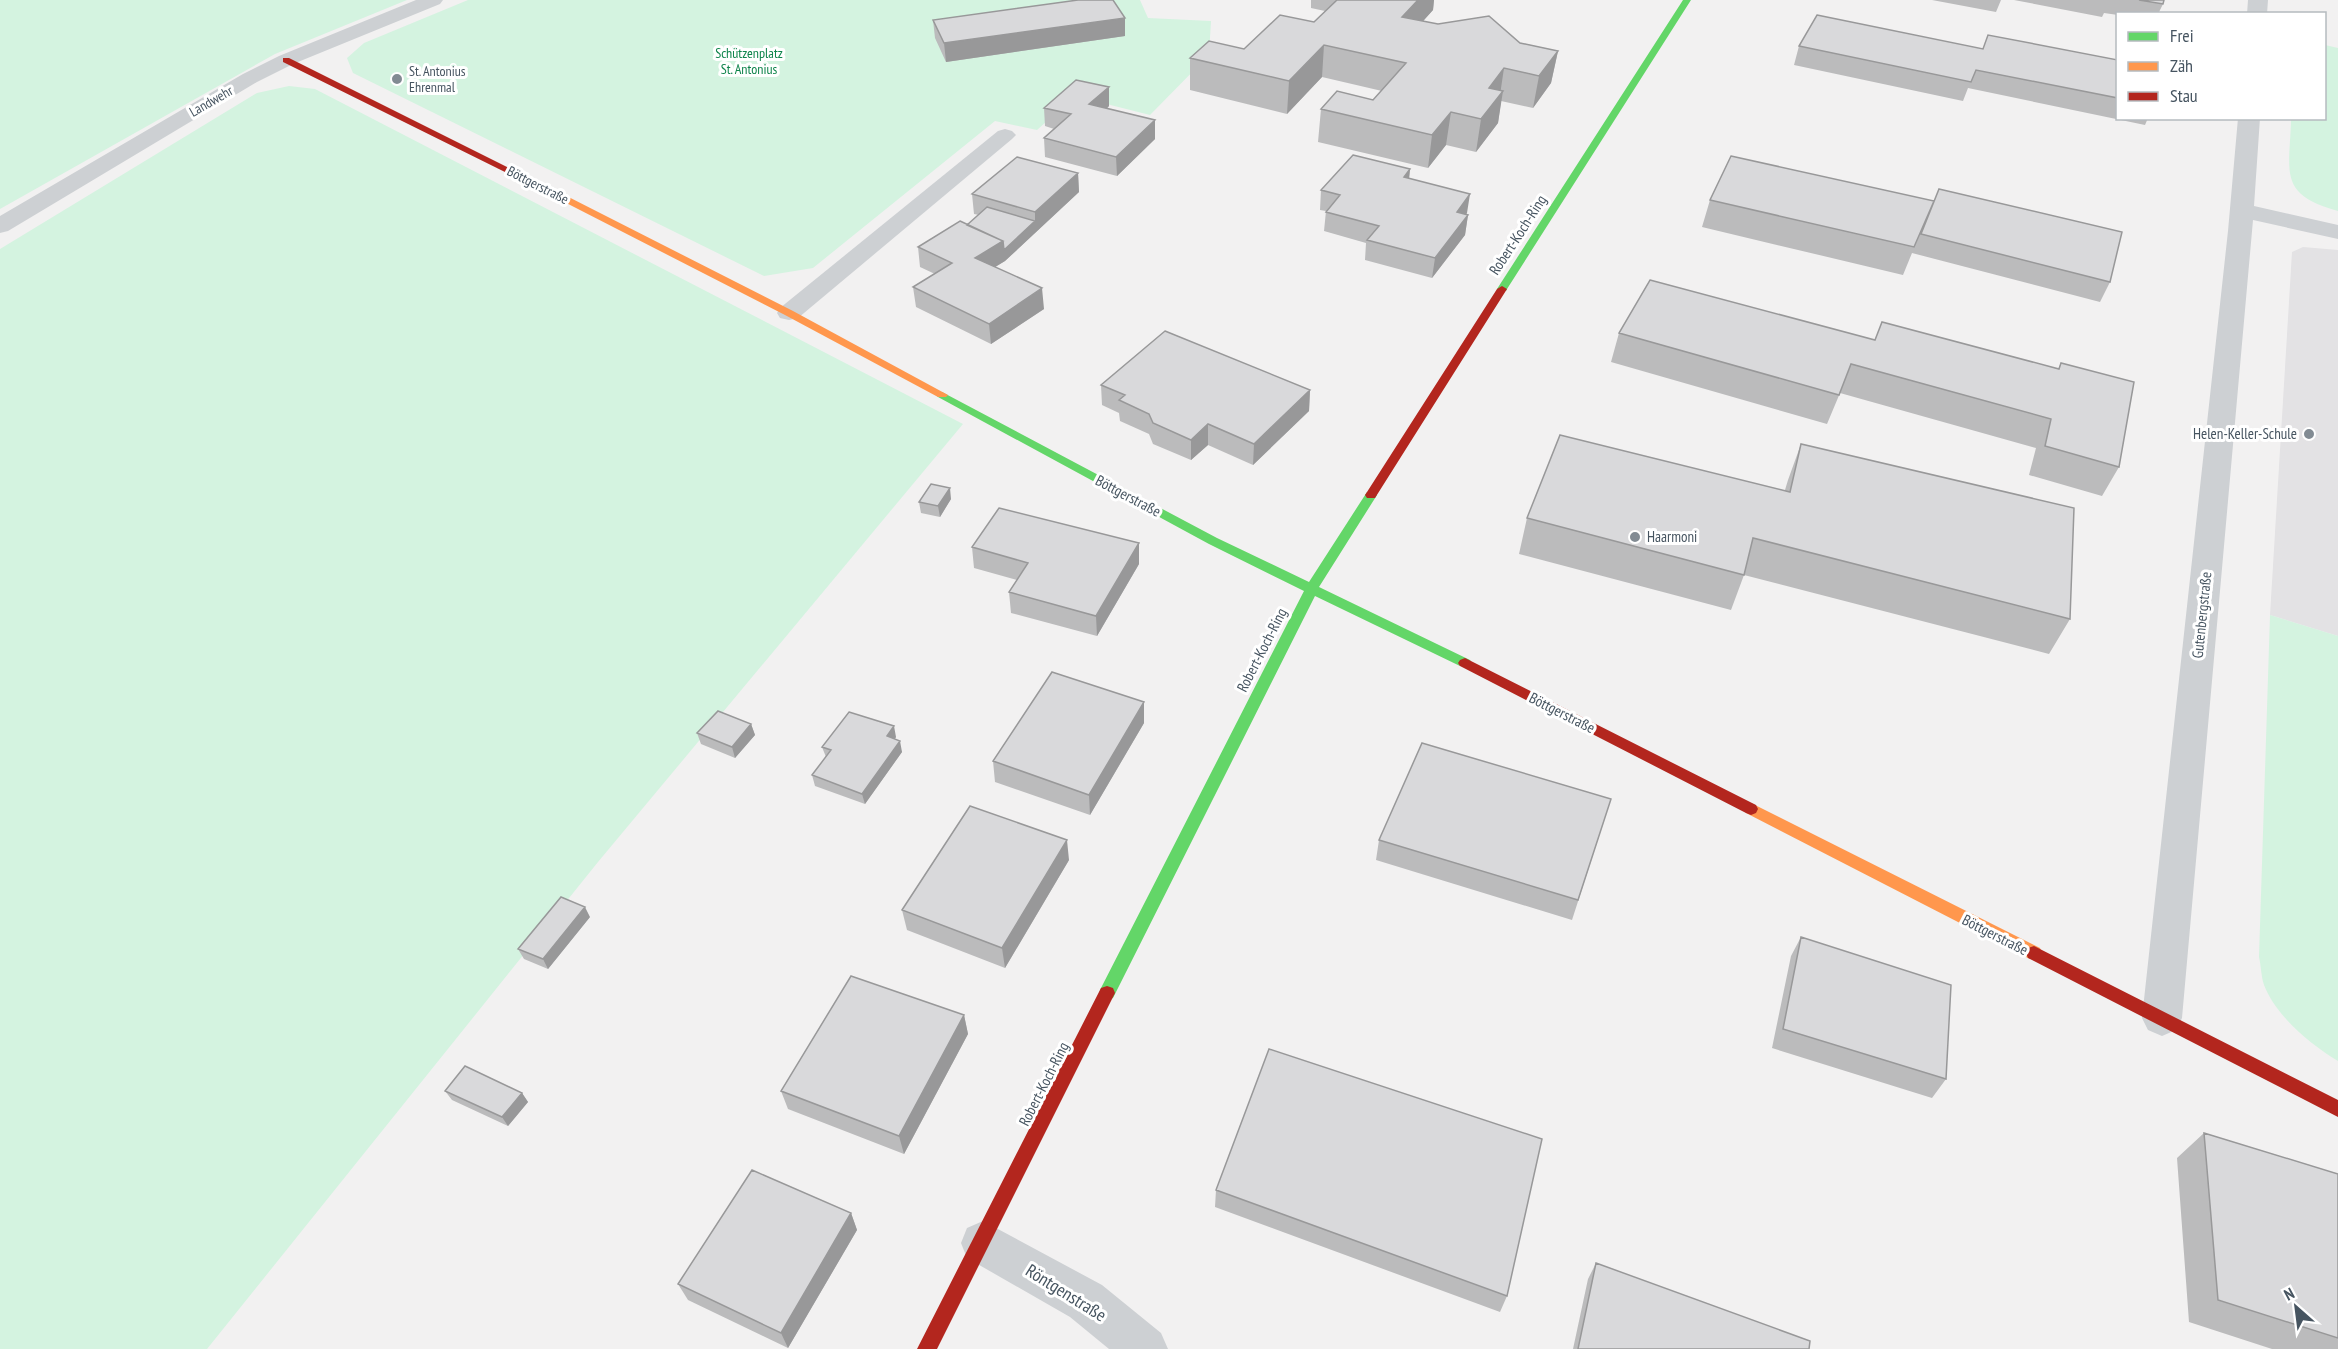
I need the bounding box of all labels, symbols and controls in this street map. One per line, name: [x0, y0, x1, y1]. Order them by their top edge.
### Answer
legend: [2116, 12, 2326, 120]
text: Frei: [2170, 24, 2194, 47]
park label: Schützenplatz St. Antonius: [715, 44, 783, 78]
text: Zäh: [2170, 54, 2193, 77]
place label: St. Antonius Ehrenmal: [409, 62, 466, 96]
marker: St. Antonius Ehrenmal: [390, 72, 404, 86]
street label: Landwehr: [186, 81, 236, 121]
text: Stau: [2170, 84, 2198, 107]
street label: Böttgerstraße: [504, 162, 572, 208]
street label: Robert-Koch-Ring: [1485, 191, 1550, 278]
place label: Helen-Keller-Schule: [2193, 424, 2297, 443]
marker: Helen-Keller-Schule: [2302, 427, 2316, 441]
street label: Böttgerstraße: [1092, 470, 1164, 521]
place label: Haarmoni: [1647, 527, 1697, 546]
marker: Haarmoni: [1628, 530, 1642, 544]
street label: Gutenbergstraße: [2188, 571, 2215, 659]
street label: Robert-Koch-Ring: [1232, 605, 1291, 695]
street label: Böttgerstraße: [1526, 688, 1598, 737]
street label: Böttgerstraße: [1959, 910, 2031, 959]
street label: Robert-Koch-Ring: [1014, 1039, 1073, 1129]
street label: Röntgenstraße: [1022, 1259, 1111, 1326]
north arrow: [2266, 1277, 2326, 1337]
text: N: [2280, 1283, 2297, 1305]

